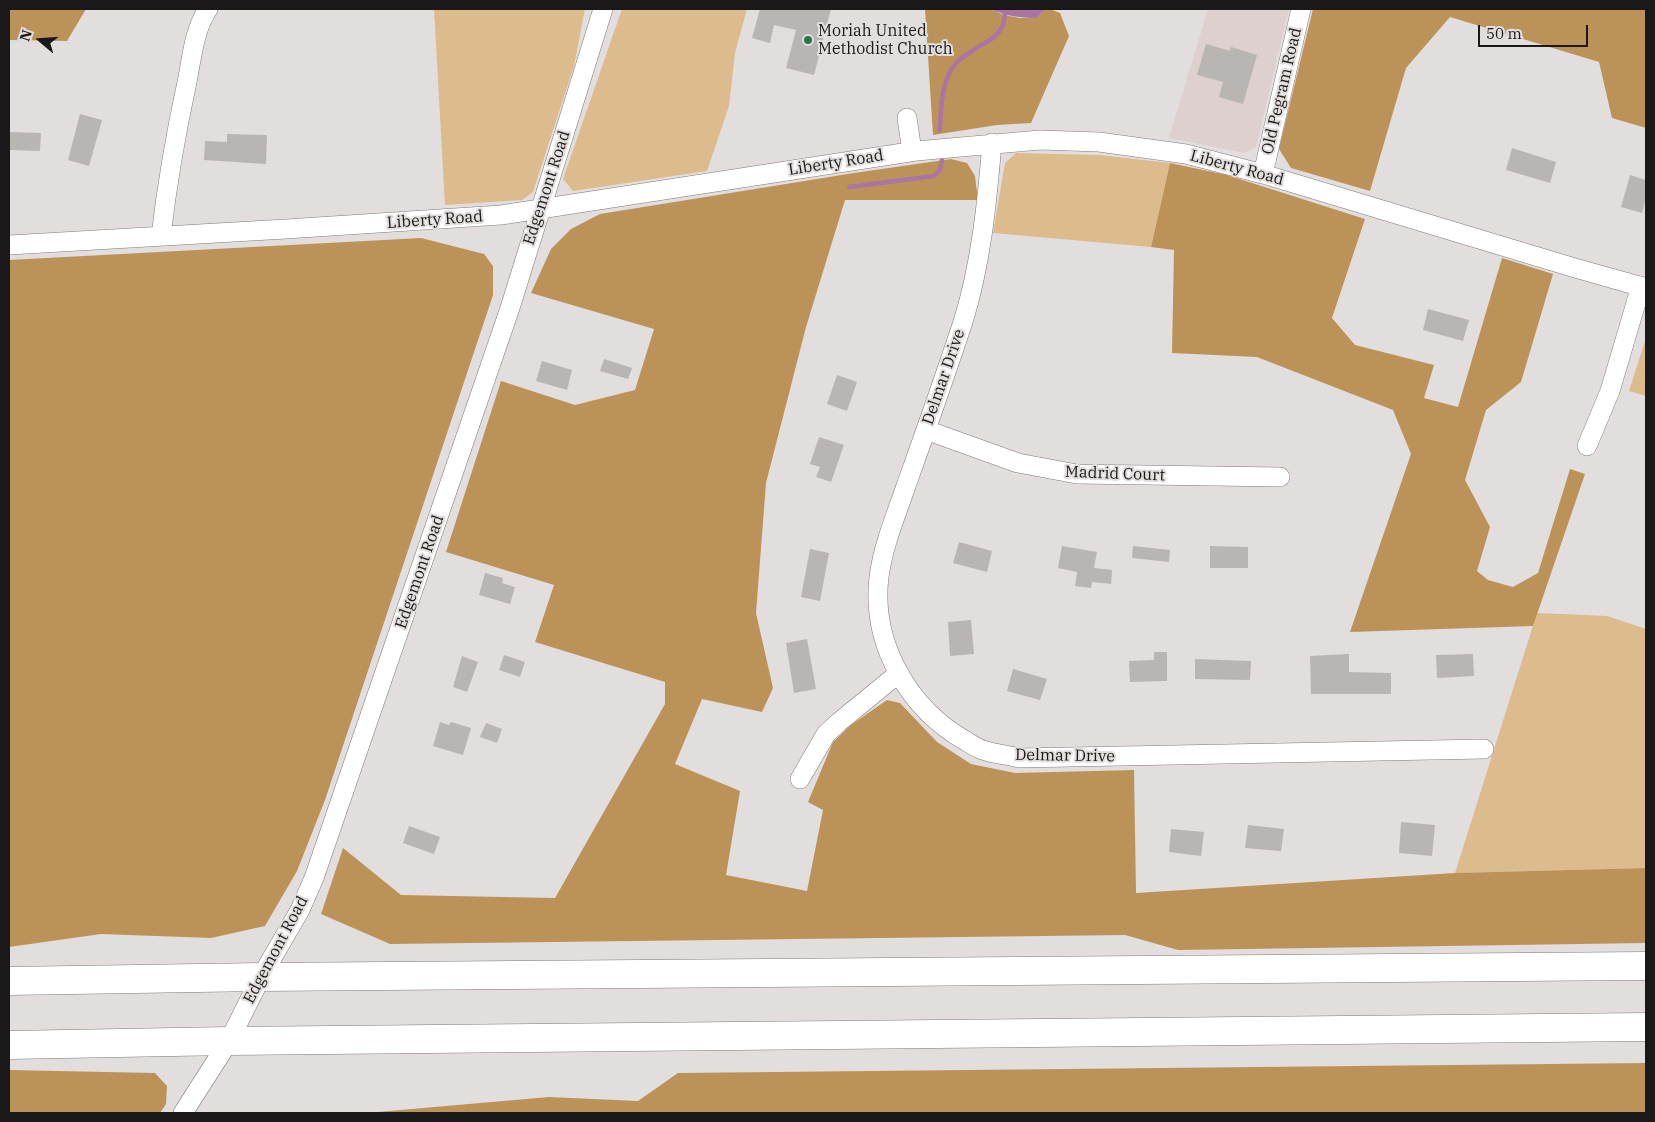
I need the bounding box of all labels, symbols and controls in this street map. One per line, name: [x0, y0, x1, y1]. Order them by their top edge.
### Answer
north arrow: [15, 15, 65, 65]
scale bar: [1480, 15, 1590, 47]
place label: Moriah United Methodist Church: [818, 21, 953, 59]
text: 50 m: [1486, 24, 1522, 43]
street label: Old Pegram Road: [1258, 26, 1306, 156]
text: N: [15, 27, 36, 43]
marker: Moriah United Methodist Church: [802, 34, 814, 46]
street label: Edgemont Road: [519, 128, 575, 248]
street label: Liberty Road: [787, 146, 885, 180]
street label: Liberty Road: [1188, 146, 1286, 190]
street label: Liberty Road: [386, 207, 484, 233]
street label: Delmar Drive: [919, 327, 969, 427]
street label: Madrid Court: [1065, 463, 1165, 485]
street label: Edgemont Road: [392, 513, 448, 631]
street label: Delmar Drive: [1015, 746, 1115, 766]
street label: Edgemont Road: [240, 893, 312, 1007]

